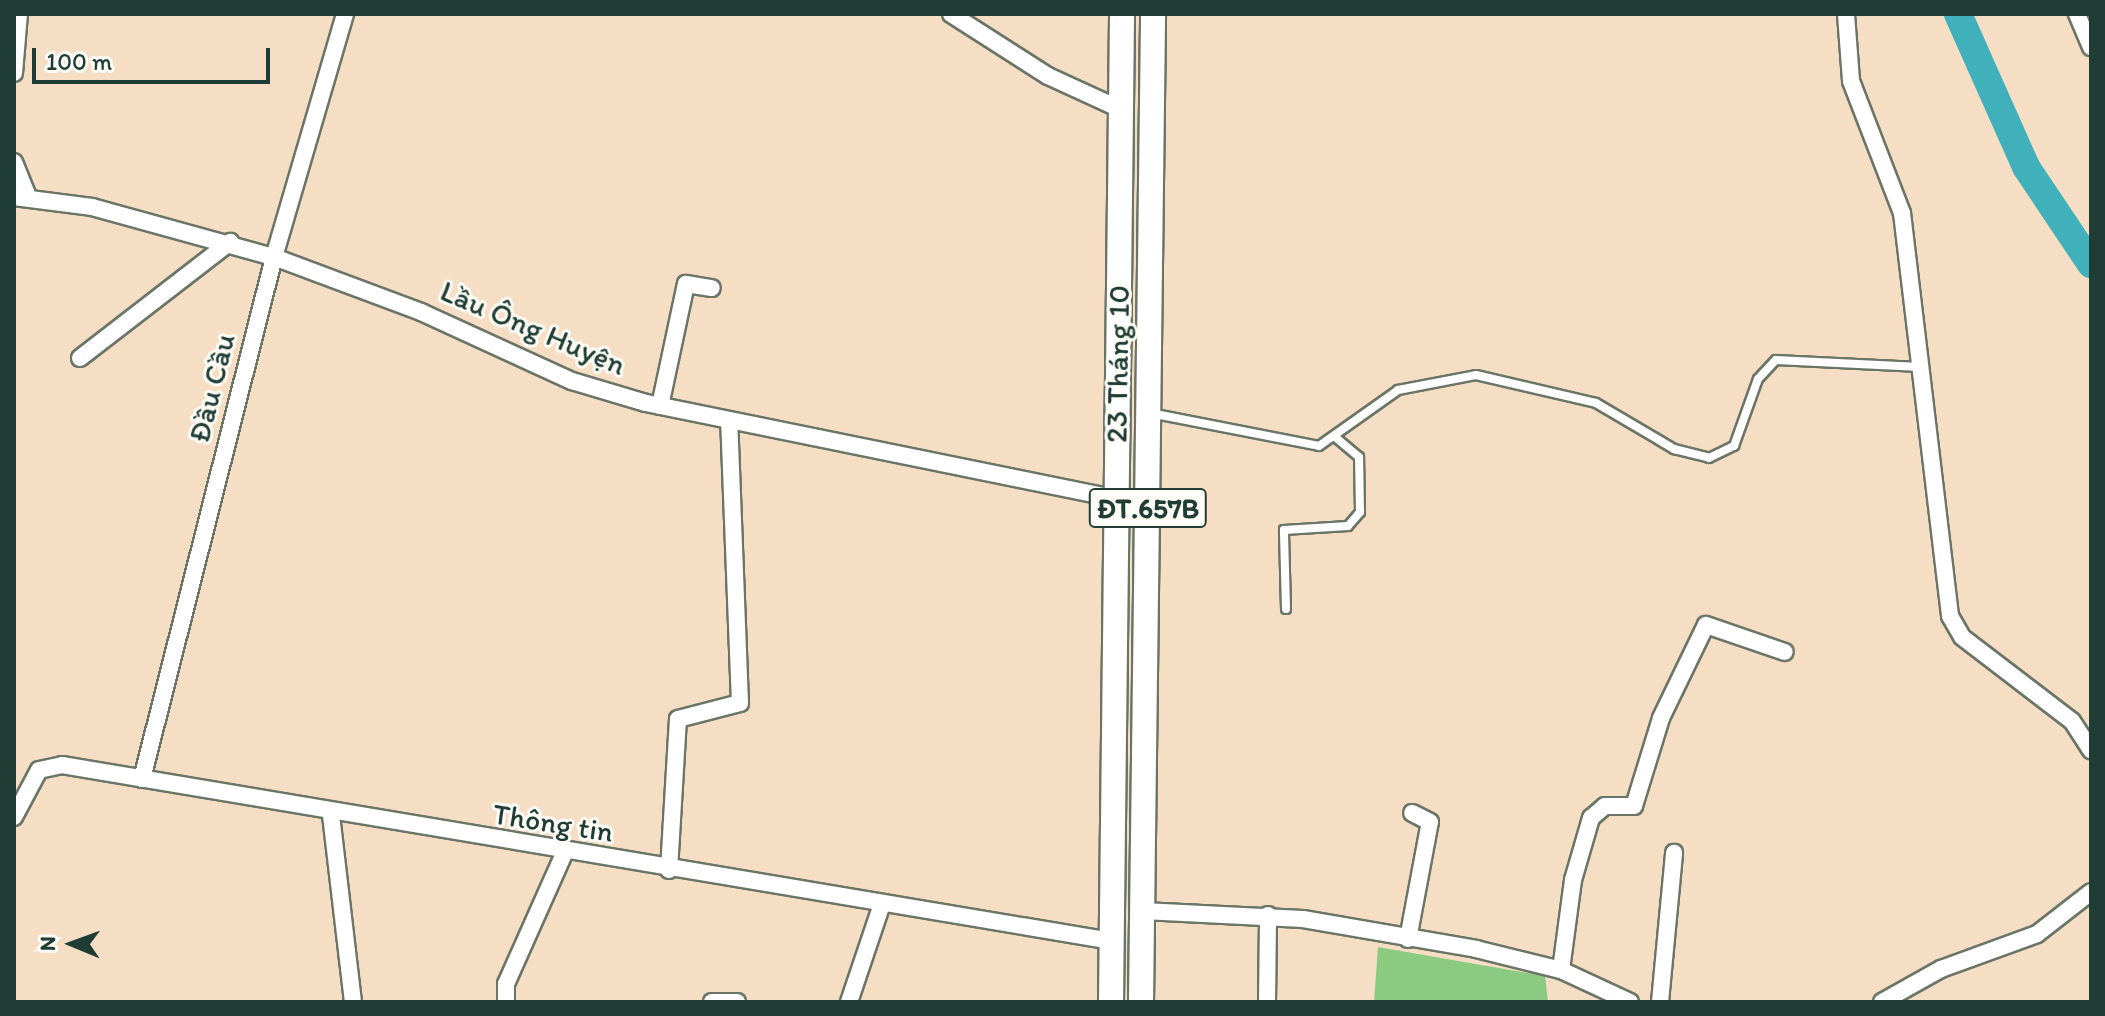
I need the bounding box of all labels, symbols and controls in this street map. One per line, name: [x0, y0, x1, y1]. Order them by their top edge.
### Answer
scale bar: [36, 32, 274, 82]
text: 100 m: [46, 47, 112, 76]
street label: Lầu Ông Huyện: [435, 273, 631, 383]
street label: 23 Tháng 10: [1099, 285, 1137, 443]
street label: Đầu Cầu: [181, 330, 243, 446]
road number: ĐT.657B: [1088, 484, 1208, 532]
street label: Thông tin: [490, 796, 616, 850]
north arrow: [32, 904, 112, 984]
text: N: [34, 936, 61, 951]

